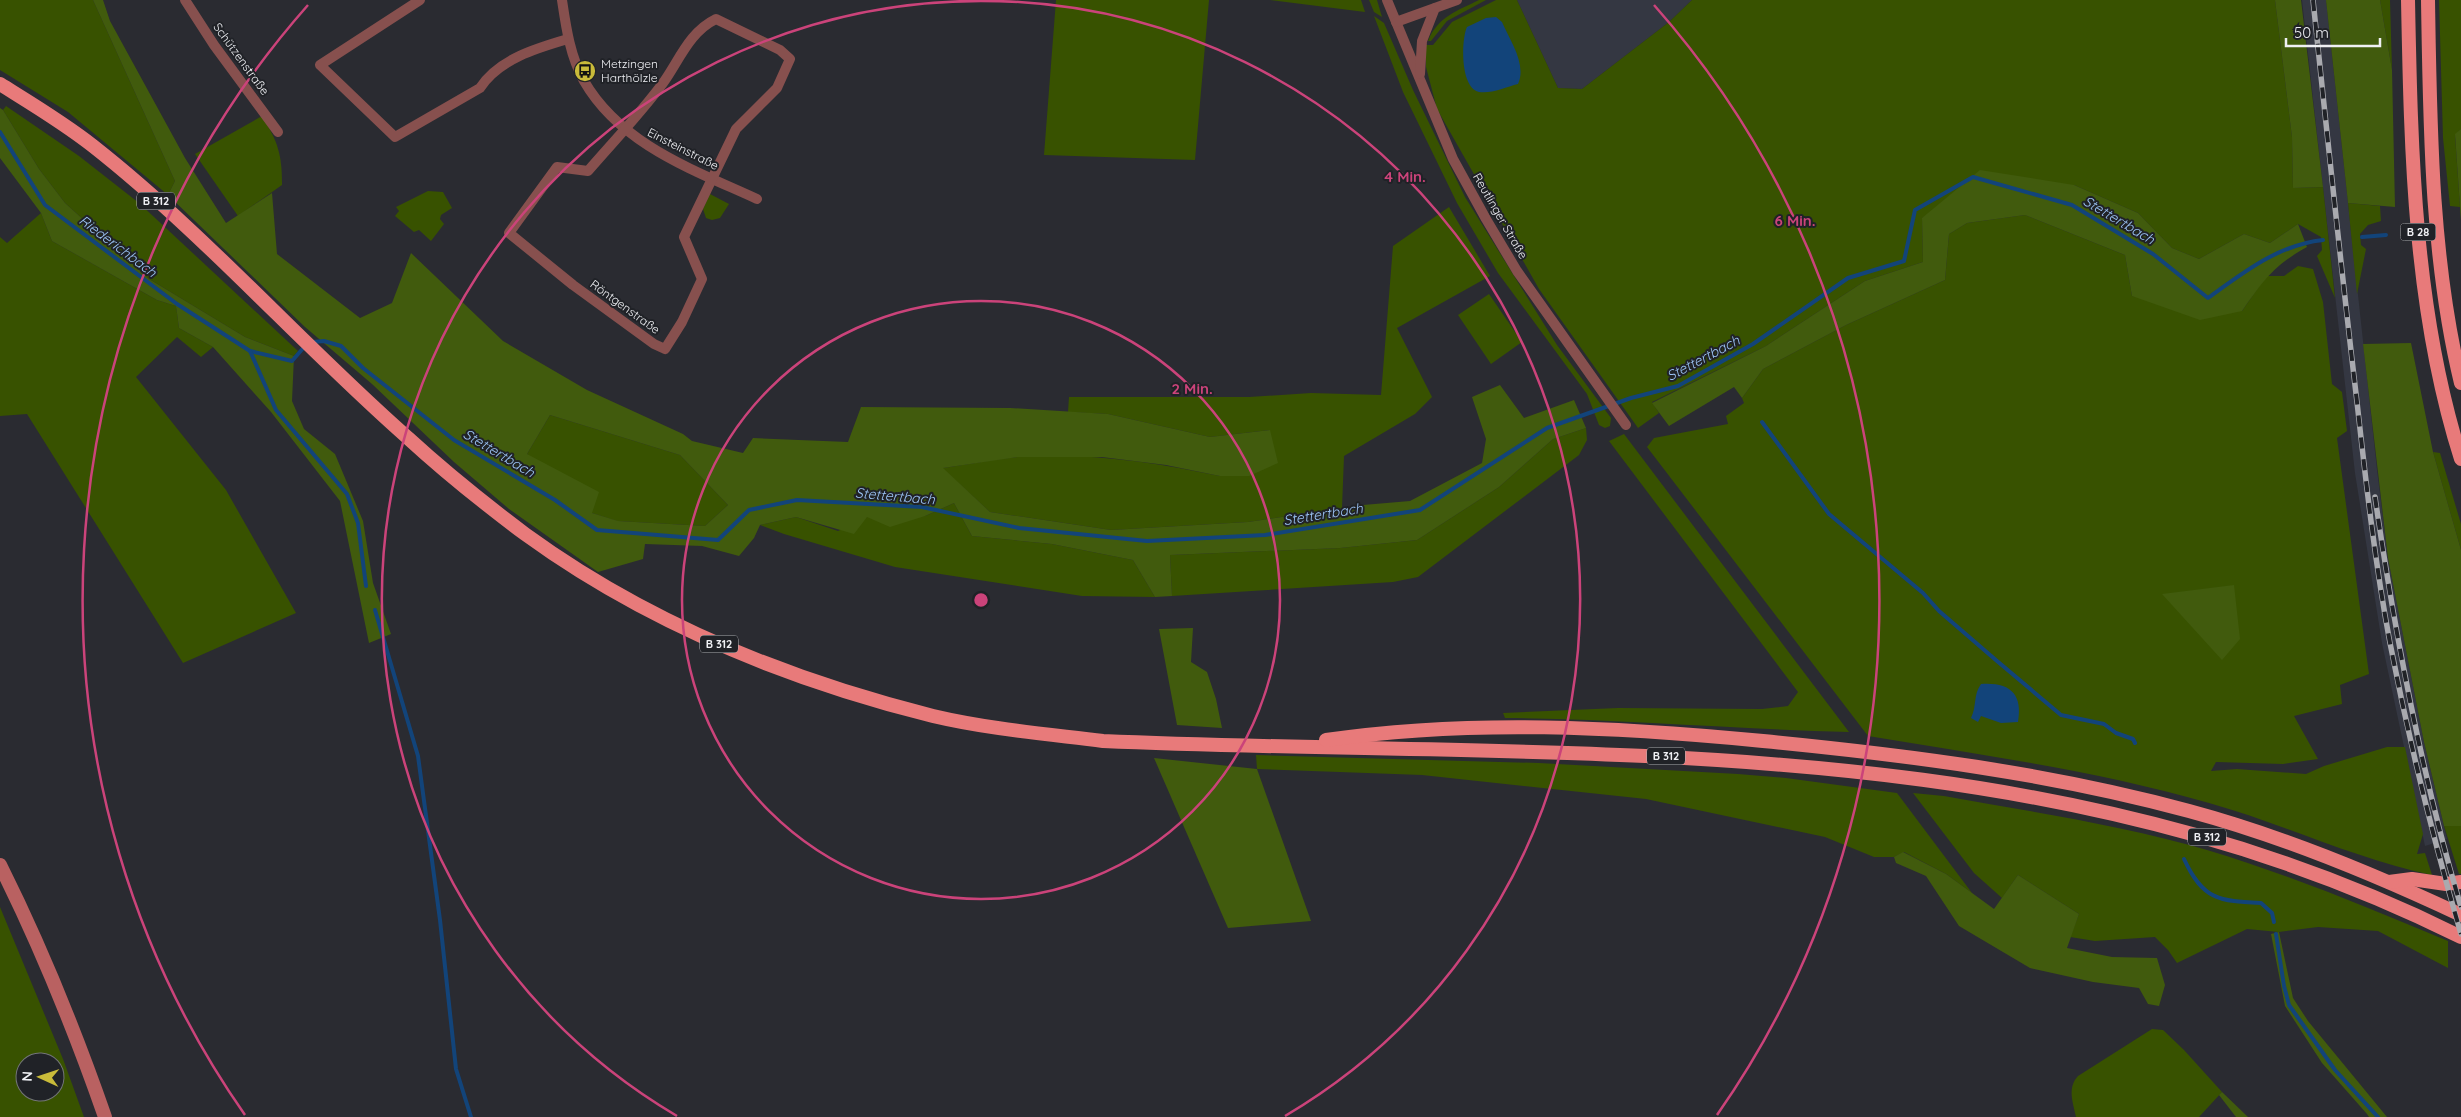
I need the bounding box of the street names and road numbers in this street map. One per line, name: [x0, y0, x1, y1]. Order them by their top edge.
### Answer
street label: Schützenstraße: [210, 20, 273, 98]
street label: Einsteinstraße: [645, 124, 721, 173]
street label: Reutlinger Straße: [1470, 170, 1531, 261]
road number: B 312: [137, 192, 175, 210]
road number: B 28: [2400, 223, 2436, 240]
street label: Röntgenstraße: [587, 276, 663, 337]
road number: B 312: [700, 636, 738, 652]
road number: B 312: [1647, 748, 1685, 764]
road number: B 312: [2188, 829, 2226, 846]

